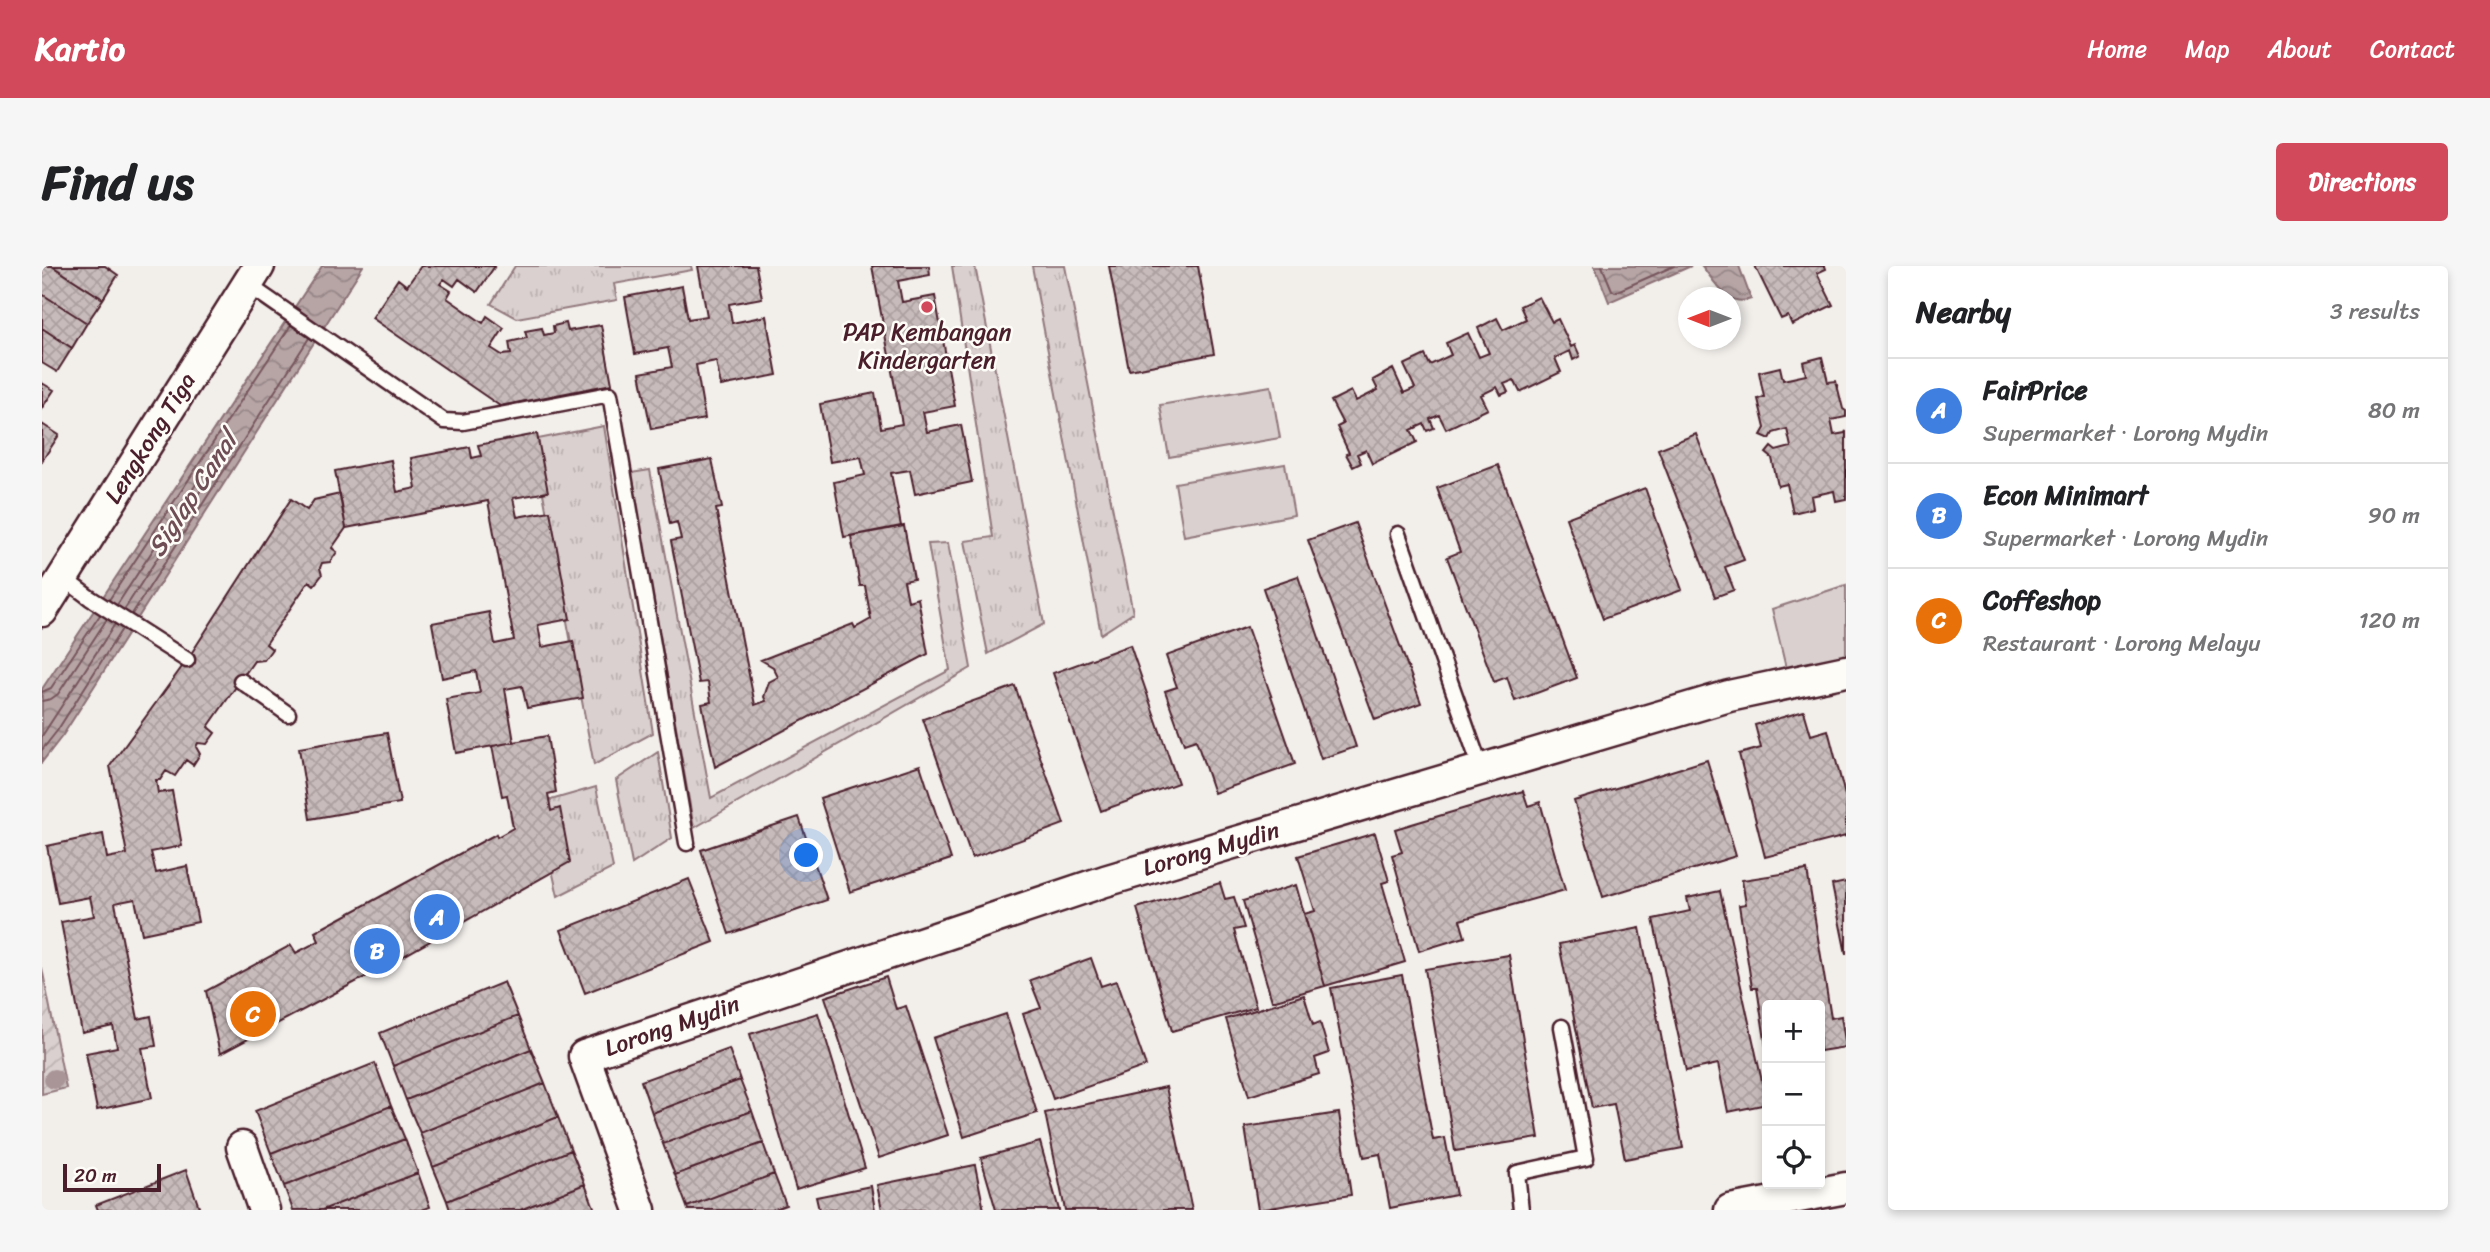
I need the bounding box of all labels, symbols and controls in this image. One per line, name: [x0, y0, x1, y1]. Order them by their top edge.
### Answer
text: Kartio: [35, 20, 125, 78]
text: Home: [2087, 28, 2147, 70]
text: Map: [2185, 28, 2229, 70]
text: About: [2267, 28, 2332, 70]
text: Contact: [2370, 28, 2455, 70]
text: Find us: [42, 139, 194, 226]
button: Directions: [2276, 143, 2448, 221]
text: Nearby: [1916, 285, 2011, 339]
north arrow: [1678, 287, 1741, 350]
text: 3 results: [2330, 291, 2420, 332]
marker: PAP Kembangan Kindergarten: [919, 299, 935, 315]
place label: PAP Kembangan Kindergarten: [843, 311, 1011, 381]
street label: Lengkong Tiga: [93, 364, 207, 512]
text: FairPrice: [1983, 367, 2088, 413]
text: A: [1931, 390, 1947, 431]
text: 80 m: [2368, 390, 2420, 431]
text: Supermarket · Lorong Mydin: [1983, 413, 2268, 454]
water label: Siglap Canal: [134, 418, 253, 566]
text: Econ Minimart: [1983, 472, 2148, 518]
text: B: [1932, 495, 1946, 536]
text: 90 m: [2368, 495, 2420, 536]
text: Supermarket · Lorong Mydin: [1983, 518, 2268, 559]
text: Coffeshop: [1983, 577, 2101, 623]
text: C: [1932, 600, 1946, 641]
text: 120 m: [2359, 600, 2420, 641]
text: Restaurant · Lorong Melayu: [1983, 623, 2260, 664]
street label: Lorong Mydin: [1137, 809, 1285, 889]
your location: [789, 838, 823, 872]
pin: A: [414, 891, 460, 943]
pin: B: [354, 925, 400, 977]
street label: Lorong Mydin: [599, 983, 745, 1069]
pin: C: [230, 988, 276, 1040]
map controls: [1762, 1000, 1825, 1189]
button: +: [1762, 1000, 1825, 1063]
button: −: [1762, 1063, 1825, 1126]
button: locate: [1762, 1126, 1825, 1189]
text: 20 m: [74, 1159, 117, 1192]
scale bar: [63, 1161, 161, 1193]

